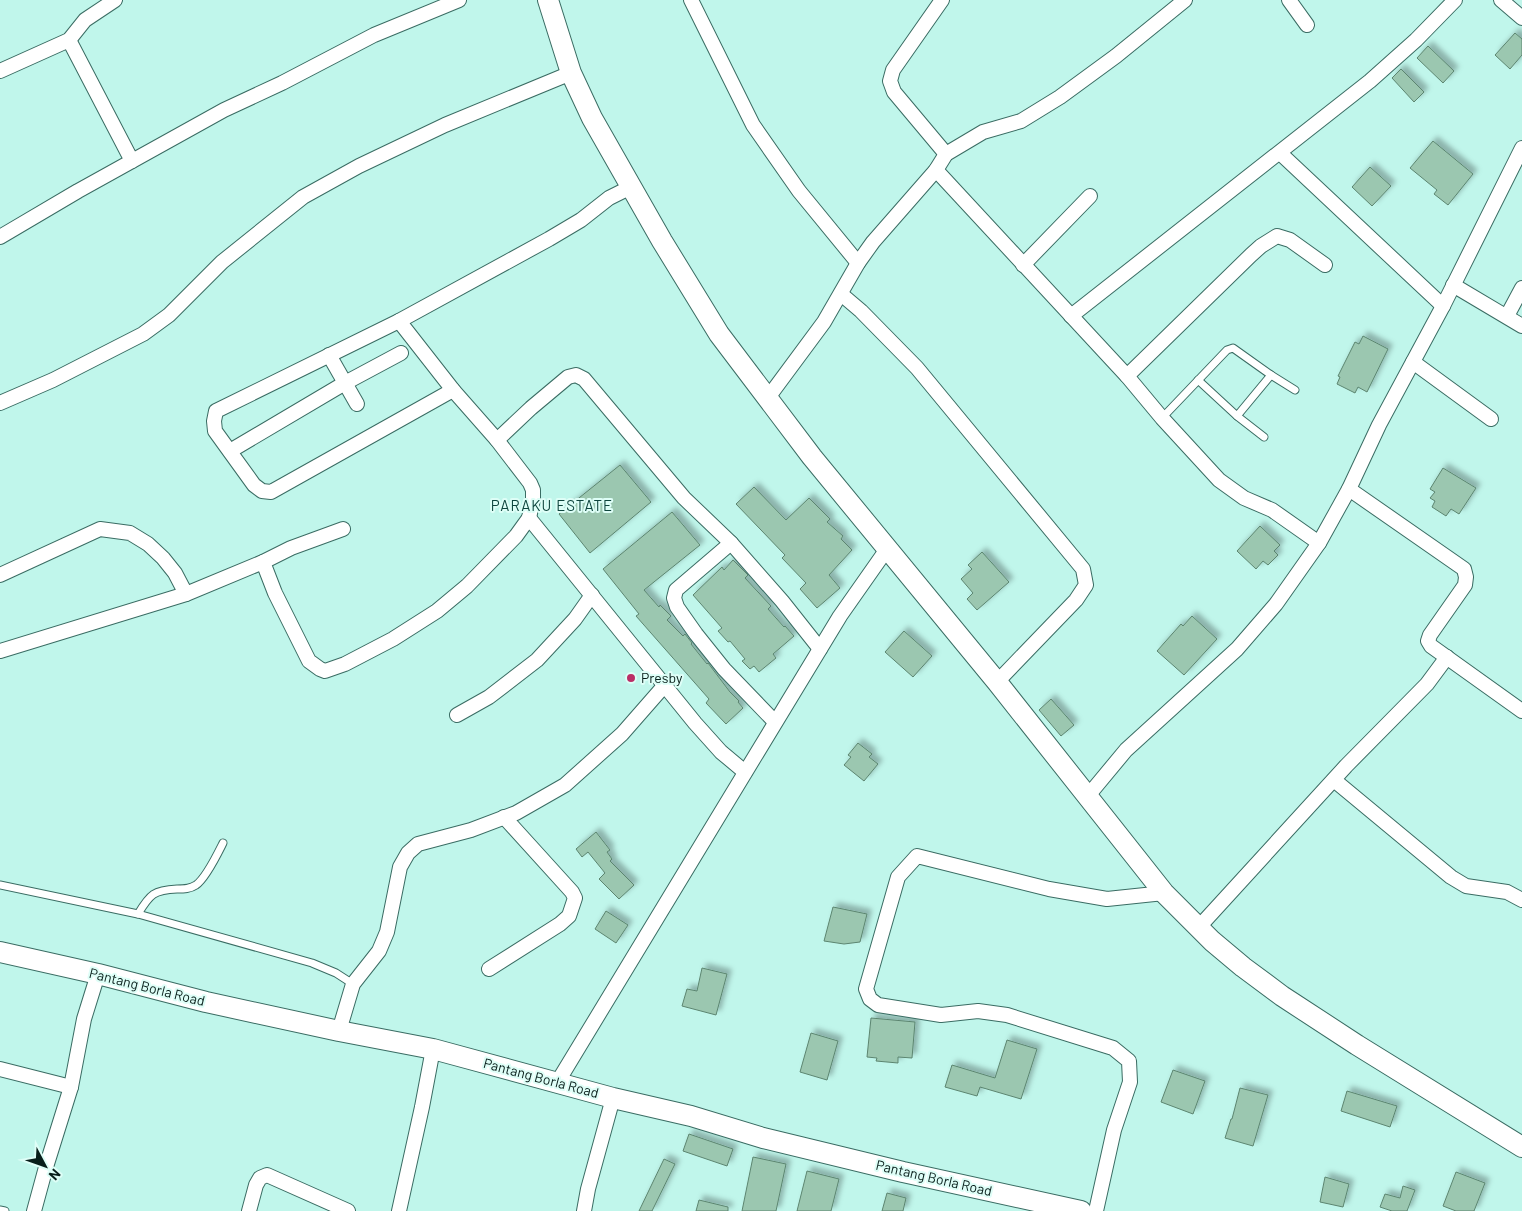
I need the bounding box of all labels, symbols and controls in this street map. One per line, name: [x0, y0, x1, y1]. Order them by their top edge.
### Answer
district label: PARAKU ESTATE: [491, 496, 613, 514]
place label: Presby: [641, 669, 683, 686]
marker: Presby: [625, 672, 637, 684]
street label: Pantang Borla Road: [87, 964, 207, 1009]
street label: Pantang Borla Road: [482, 1054, 601, 1101]
north arrow: [20, 1141, 70, 1191]
street label: Pantang Borla Road: [874, 1156, 994, 1199]
text: N: [46, 1166, 65, 1184]

